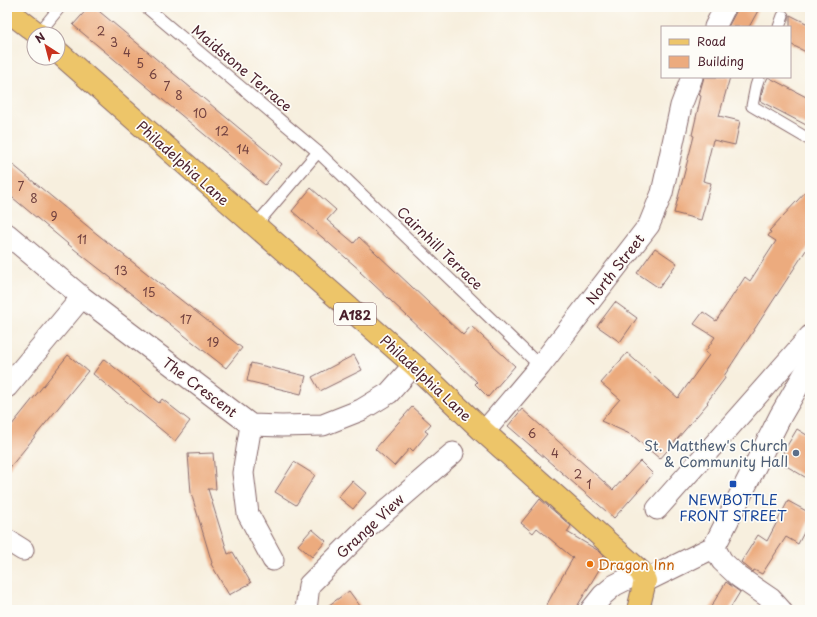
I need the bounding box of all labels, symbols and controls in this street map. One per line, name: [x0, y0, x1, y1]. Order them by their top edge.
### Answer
street label: Maidstone Terrace: [187, 20, 297, 116]
house number: 2: [97, 22, 105, 40]
north arrow: [26, 26, 66, 66]
legend: [661, 26, 791, 78]
text: N: [31, 28, 49, 47]
text: Road: [697, 32, 726, 50]
house number: 3: [110, 33, 118, 51]
house number: 4: [123, 43, 131, 61]
text: Building: [697, 52, 744, 70]
house number: 5: [136, 54, 144, 72]
house number: 6: [149, 65, 157, 83]
house number: 7: [164, 77, 171, 95]
house number: 8: [175, 86, 183, 104]
house number: 10: [193, 104, 207, 122]
street label: Philadelphia Lane: [132, 116, 234, 210]
house number: 12: [215, 122, 229, 140]
house number: 14: [236, 140, 250, 158]
house number: 7: [18, 177, 25, 195]
house number: 8: [30, 189, 38, 207]
street label: Cairnhill Terrace: [392, 201, 488, 295]
house number: 9: [50, 207, 58, 225]
street label: North Street: [581, 229, 649, 309]
house number: 11: [77, 230, 87, 248]
house number: 13: [114, 261, 128, 279]
house number: 15: [142, 283, 156, 301]
road number: A182: [334, 303, 376, 325]
house number: 17: [180, 310, 192, 328]
street label: Philadelphia Lane: [376, 330, 476, 426]
house number: 19: [207, 333, 219, 351]
street label: The Crescent: [158, 352, 242, 422]
house number: 6: [528, 424, 536, 442]
place label: St. Matthew's Church & Community Hall: [644, 435, 788, 472]
house number: 4: [551, 444, 559, 462]
marker: St. Matthew's Church & Community Hall: [791, 448, 801, 458]
house number: 2: [574, 465, 582, 483]
house number: 1: [586, 475, 592, 493]
marker: NEWBOTTLE FRONT STREET: [728, 479, 738, 489]
street label: Grange View: [331, 489, 409, 563]
place label: NEWBOTTLE FRONT STREET: [679, 489, 787, 526]
place label: Dragon Inn: [598, 554, 675, 575]
marker: Dragon Inn: [585, 559, 595, 569]

